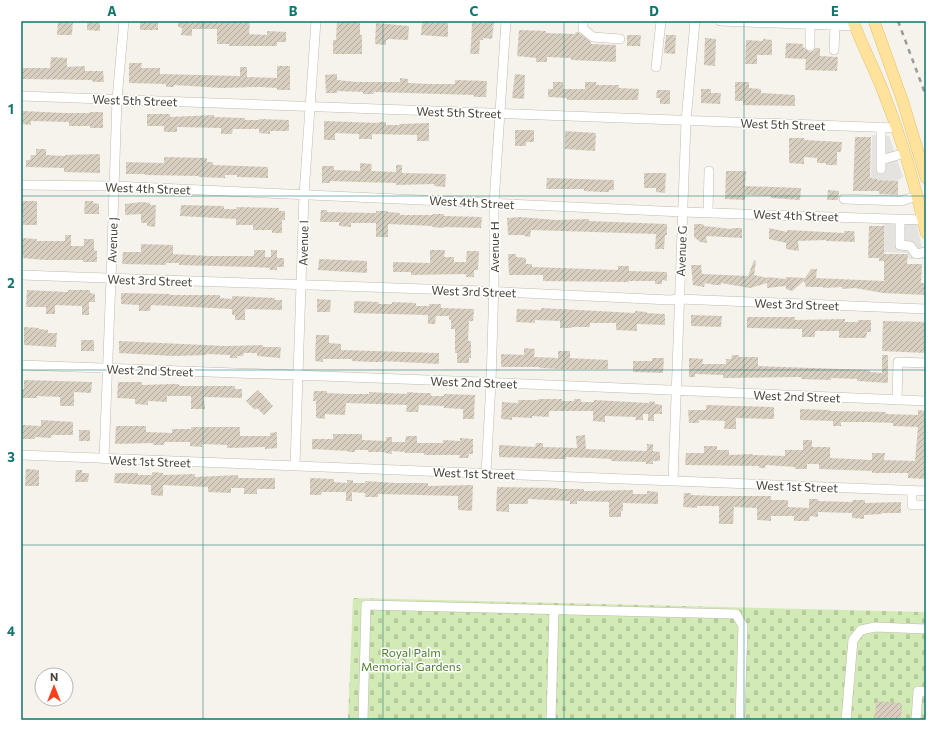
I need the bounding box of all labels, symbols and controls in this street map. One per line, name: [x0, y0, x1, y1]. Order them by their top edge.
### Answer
text: A: [107, 3, 117, 19]
text: B: [289, 3, 298, 19]
text: C: [470, 3, 479, 19]
text: D: [649, 3, 659, 19]
text: E: [831, 3, 839, 19]
street label: West 5th Street: [92, 92, 178, 108]
text: 1: [8, 101, 14, 117]
street label: West 5th Street: [416, 104, 502, 120]
street label: West 5th Street: [740, 116, 826, 132]
street label: West 4th Street: [105, 180, 191, 196]
street label: West 4th Street: [429, 193, 515, 211]
street label: West 4th Street: [753, 207, 839, 223]
street label: Avenue J: [104, 217, 121, 263]
street label: Avenue I: [296, 220, 310, 266]
street label: Avenue H: [487, 221, 501, 273]
street label: Avenue G: [673, 225, 689, 277]
street label: West 3rd Street: [107, 272, 193, 288]
text: 2: [7, 275, 15, 291]
street label: West 3rd Street: [431, 283, 517, 299]
street label: West 3rd Street: [754, 296, 840, 312]
street label: West 2nd Street: [106, 361, 194, 379]
street label: West 2nd Street: [430, 373, 518, 391]
street label: West 2nd Street: [753, 387, 841, 405]
text: 3: [7, 449, 15, 465]
street label: West 1st Street: [109, 453, 191, 469]
street label: West 1st Street: [433, 465, 515, 481]
street label: West 1st Street: [756, 478, 838, 494]
text: 4: [7, 623, 15, 639]
park label: Royal Palm Memorial Gardens: [361, 645, 461, 673]
north arrow: [34, 667, 74, 707]
text: N: [50, 670, 58, 683]

